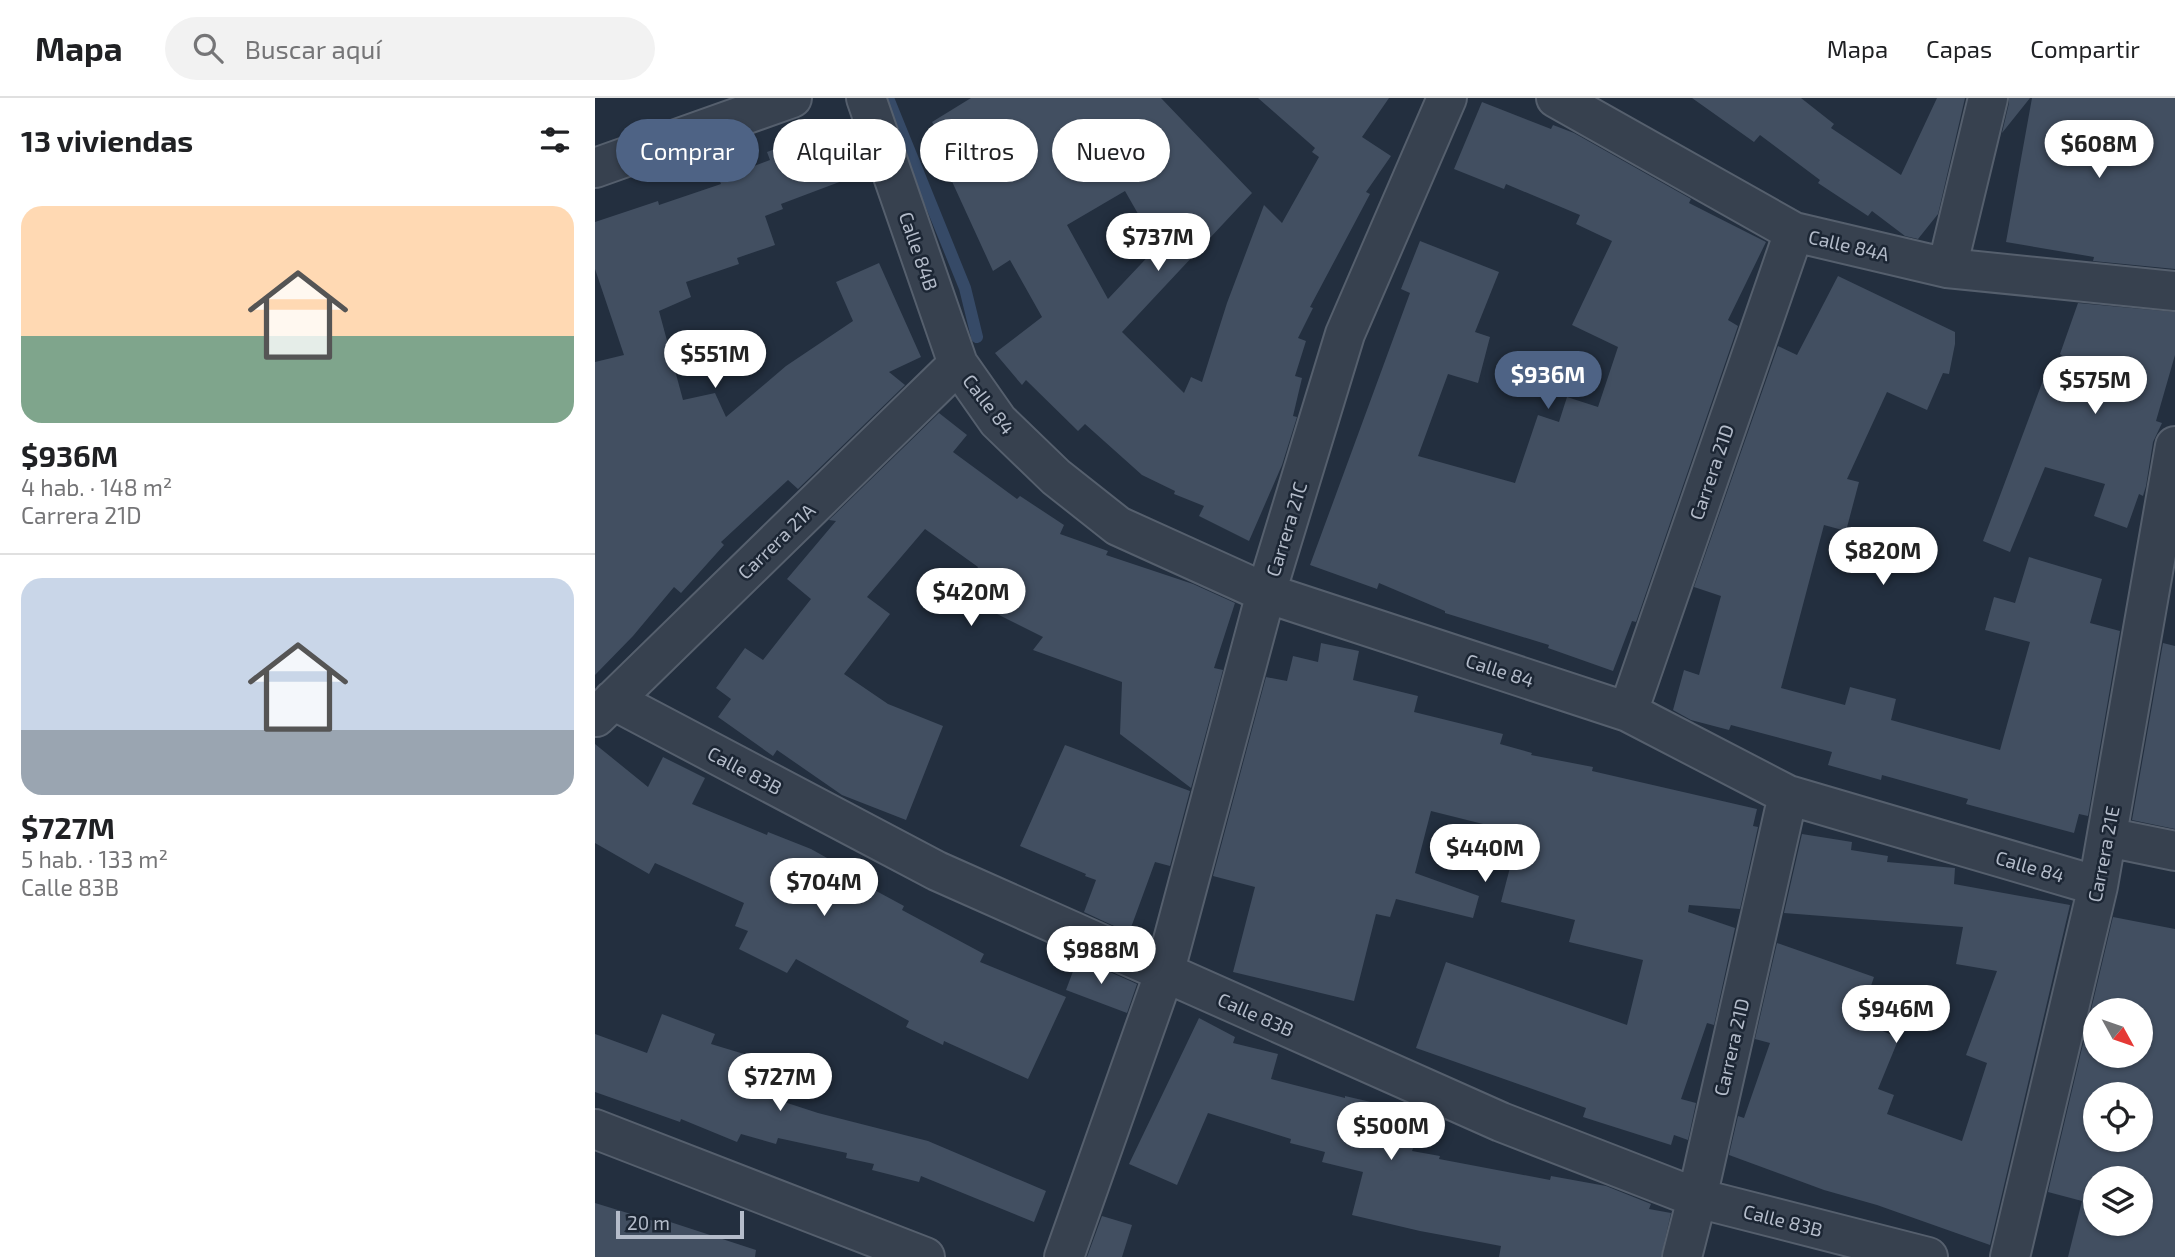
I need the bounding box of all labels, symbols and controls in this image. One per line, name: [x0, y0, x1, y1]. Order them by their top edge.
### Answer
search box: [165, 17, 655, 80]
text: Mapa: [35, 28, 123, 68]
icon: search: [189, 29, 227, 67]
text: Buscar aquí: [245, 33, 382, 64]
text: Mapa: [1827, 34, 1888, 63]
text: Capas: [1926, 34, 1992, 63]
text: Compartir: [2030, 34, 2140, 63]
chip: Comprar: [616, 119, 759, 182]
chip: Alquilar: [773, 119, 906, 182]
chip: Filtros: [920, 119, 1038, 182]
chip: Nuevo: [1052, 119, 1170, 182]
pin: $608M: [2050, 120, 2148, 180]
icon: filters: [536, 121, 574, 159]
text: 13 viviendas: [21, 122, 193, 158]
text: $608M: [2061, 129, 2137, 157]
street label: Calle 84B: [895, 208, 943, 294]
pin: $737M: [1109, 214, 1207, 273]
text: $737M: [1122, 222, 1194, 250]
street label: Calle 84A: [1806, 225, 1892, 265]
icon: home: [235, 252, 361, 378]
pin: $551M: [666, 330, 764, 390]
text: $551M: [680, 339, 750, 367]
pin: $936M: [1499, 352, 1597, 411]
pin: $575M: [2046, 356, 2144, 416]
text: $936M: [1511, 360, 1585, 388]
text: $575M: [2059, 365, 2131, 393]
street label: Calle 84: [958, 369, 1020, 439]
street label: Carrera 21D: [1684, 421, 1738, 523]
text: $936M: [21, 437, 118, 473]
text: 4 hab. · 148 m²: [21, 473, 172, 501]
street label: Carrera 21C: [1261, 479, 1311, 579]
street label: Carrera 21A: [732, 498, 820, 584]
text: Carrera 21D: [21, 501, 142, 529]
pin: $820M: [1834, 528, 1932, 587]
text: $820M: [1845, 536, 1921, 564]
pin: $420M: [922, 568, 1020, 628]
text: $420M: [933, 577, 1009, 605]
icon: home: [235, 624, 361, 750]
street label: Calle 84: [1463, 648, 1537, 692]
street label: Calle 83B: [704, 741, 786, 799]
street label: Carrera 21E: [2082, 804, 2124, 904]
text: $727M: [21, 809, 115, 845]
pin: $440M: [1436, 824, 1534, 884]
text: $440M: [1446, 833, 1524, 861]
text: 5 hab. · 133 m²: [21, 845, 168, 873]
street label: Calle 84: [1993, 845, 2067, 887]
pin: $704M: [775, 858, 873, 918]
text: $704M: [786, 867, 862, 895]
text: Calle 83B: [21, 873, 119, 901]
pin: $988M: [1052, 926, 1150, 986]
text: $988M: [1063, 935, 1139, 963]
pin: $946M: [1847, 986, 1945, 1045]
street label: Calle 83B: [1214, 987, 1298, 1041]
text: $946M: [1858, 994, 1934, 1022]
street label: Carrera 21D: [1709, 996, 1753, 1098]
north arrow: [2083, 998, 2153, 1068]
map controls: [2083, 998, 2153, 1236]
pin: $727M: [731, 1054, 829, 1113]
text: $727M: [744, 1062, 816, 1090]
button: locate: [2083, 1082, 2153, 1152]
pin: $500M: [1342, 1102, 1440, 1162]
text: $500M: [1353, 1111, 1429, 1139]
button: layers: [2083, 1166, 2153, 1236]
street label: Calle 83B: [1741, 1199, 1825, 1241]
scale bar: [616, 1208, 744, 1240]
text: 20 m: [627, 1211, 670, 1234]

